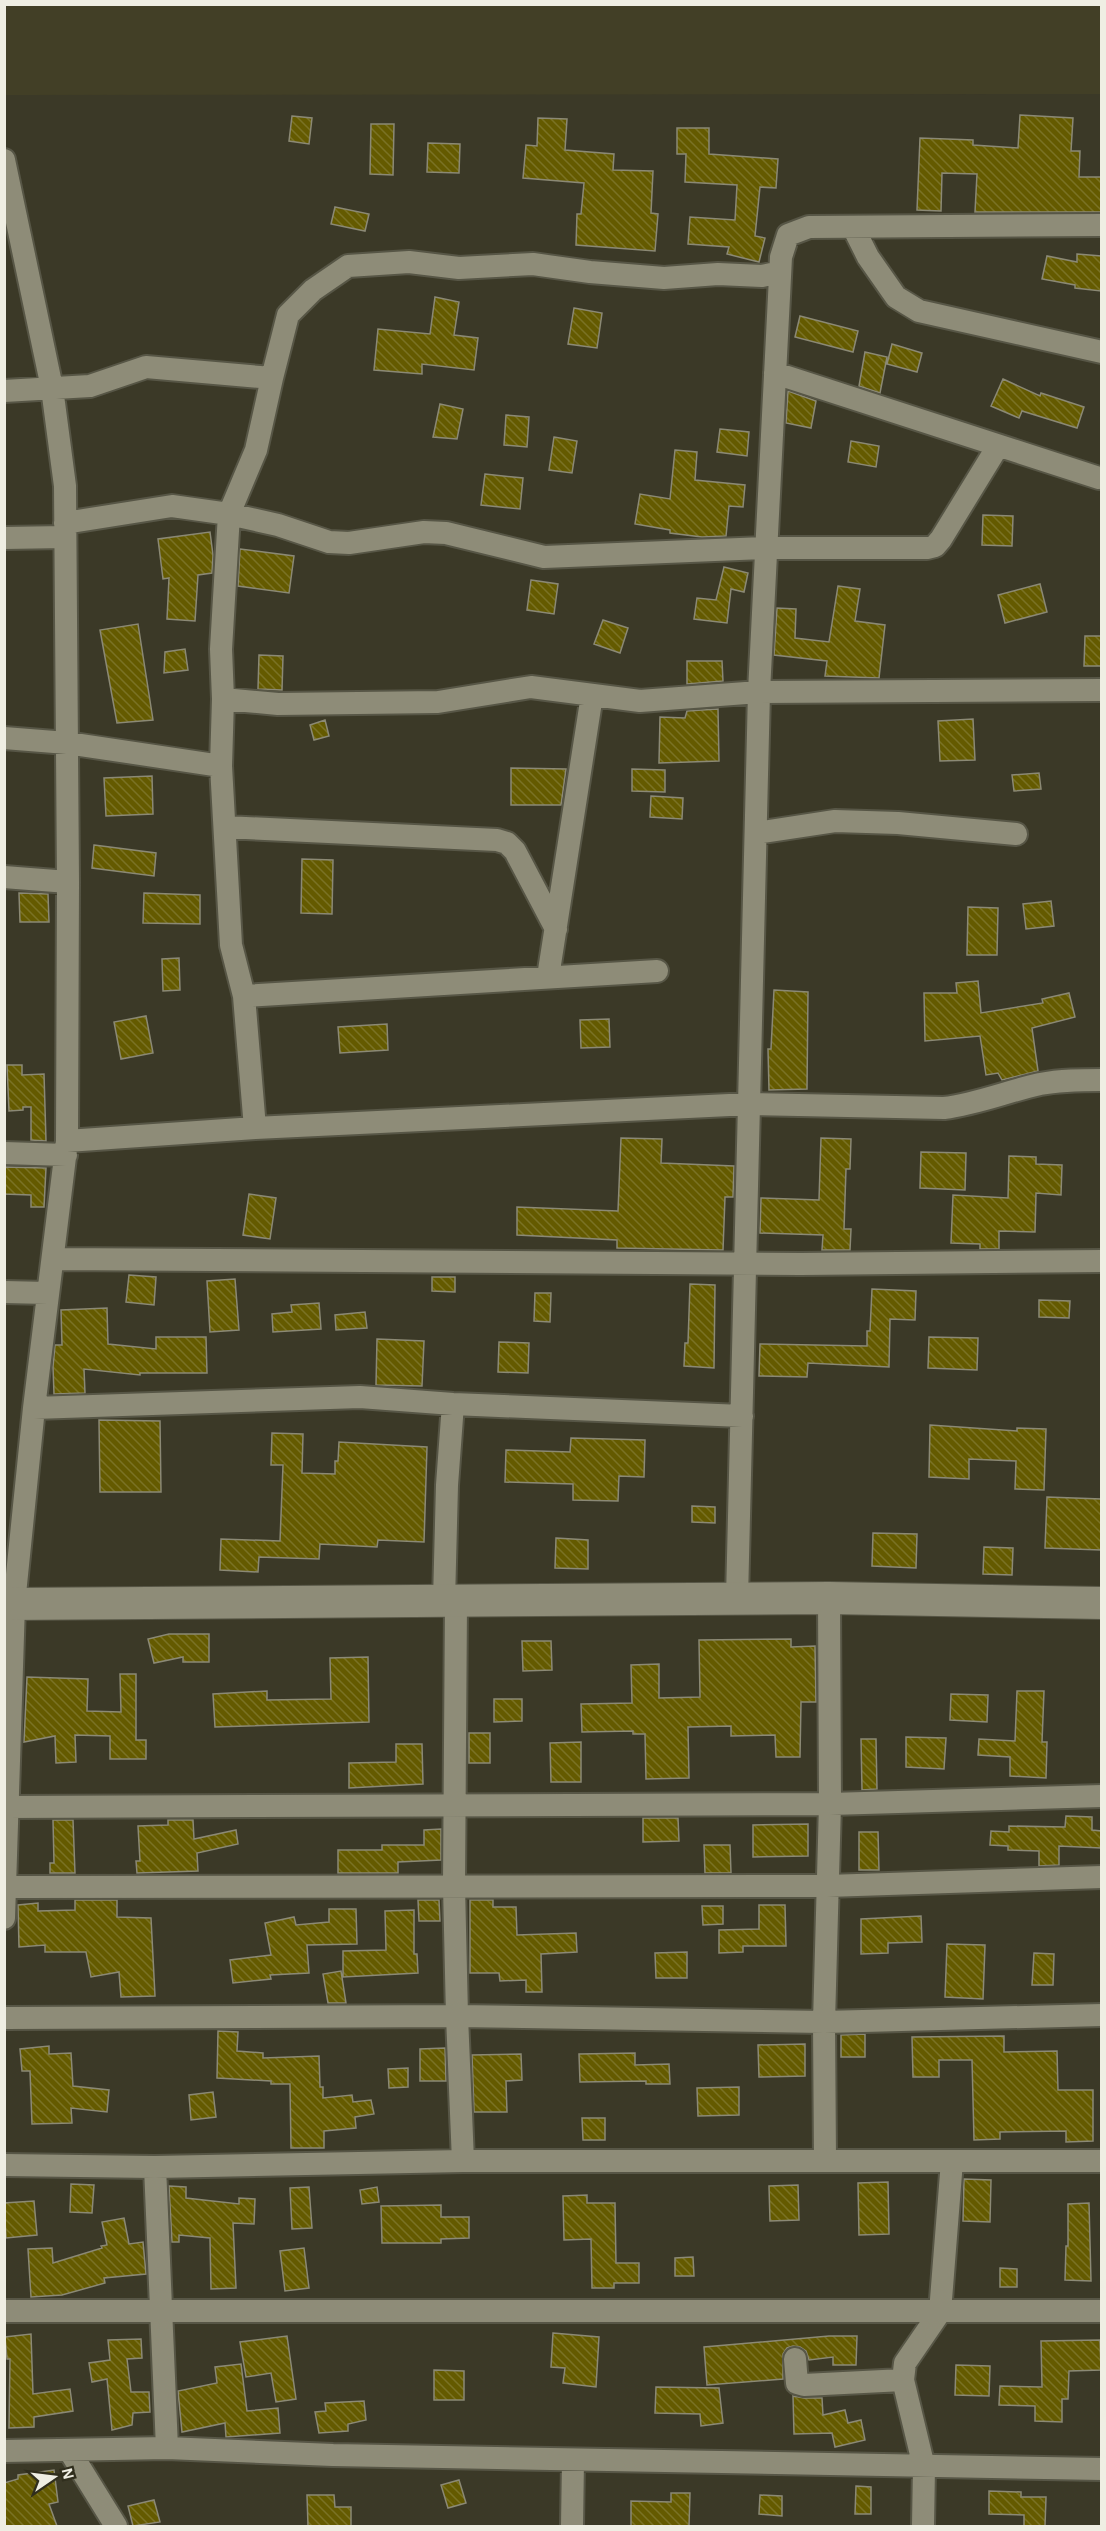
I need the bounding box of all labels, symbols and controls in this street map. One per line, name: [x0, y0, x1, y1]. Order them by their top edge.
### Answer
north arrow: [24, 2447, 84, 2507]
text: N: [58, 2466, 77, 2481]

